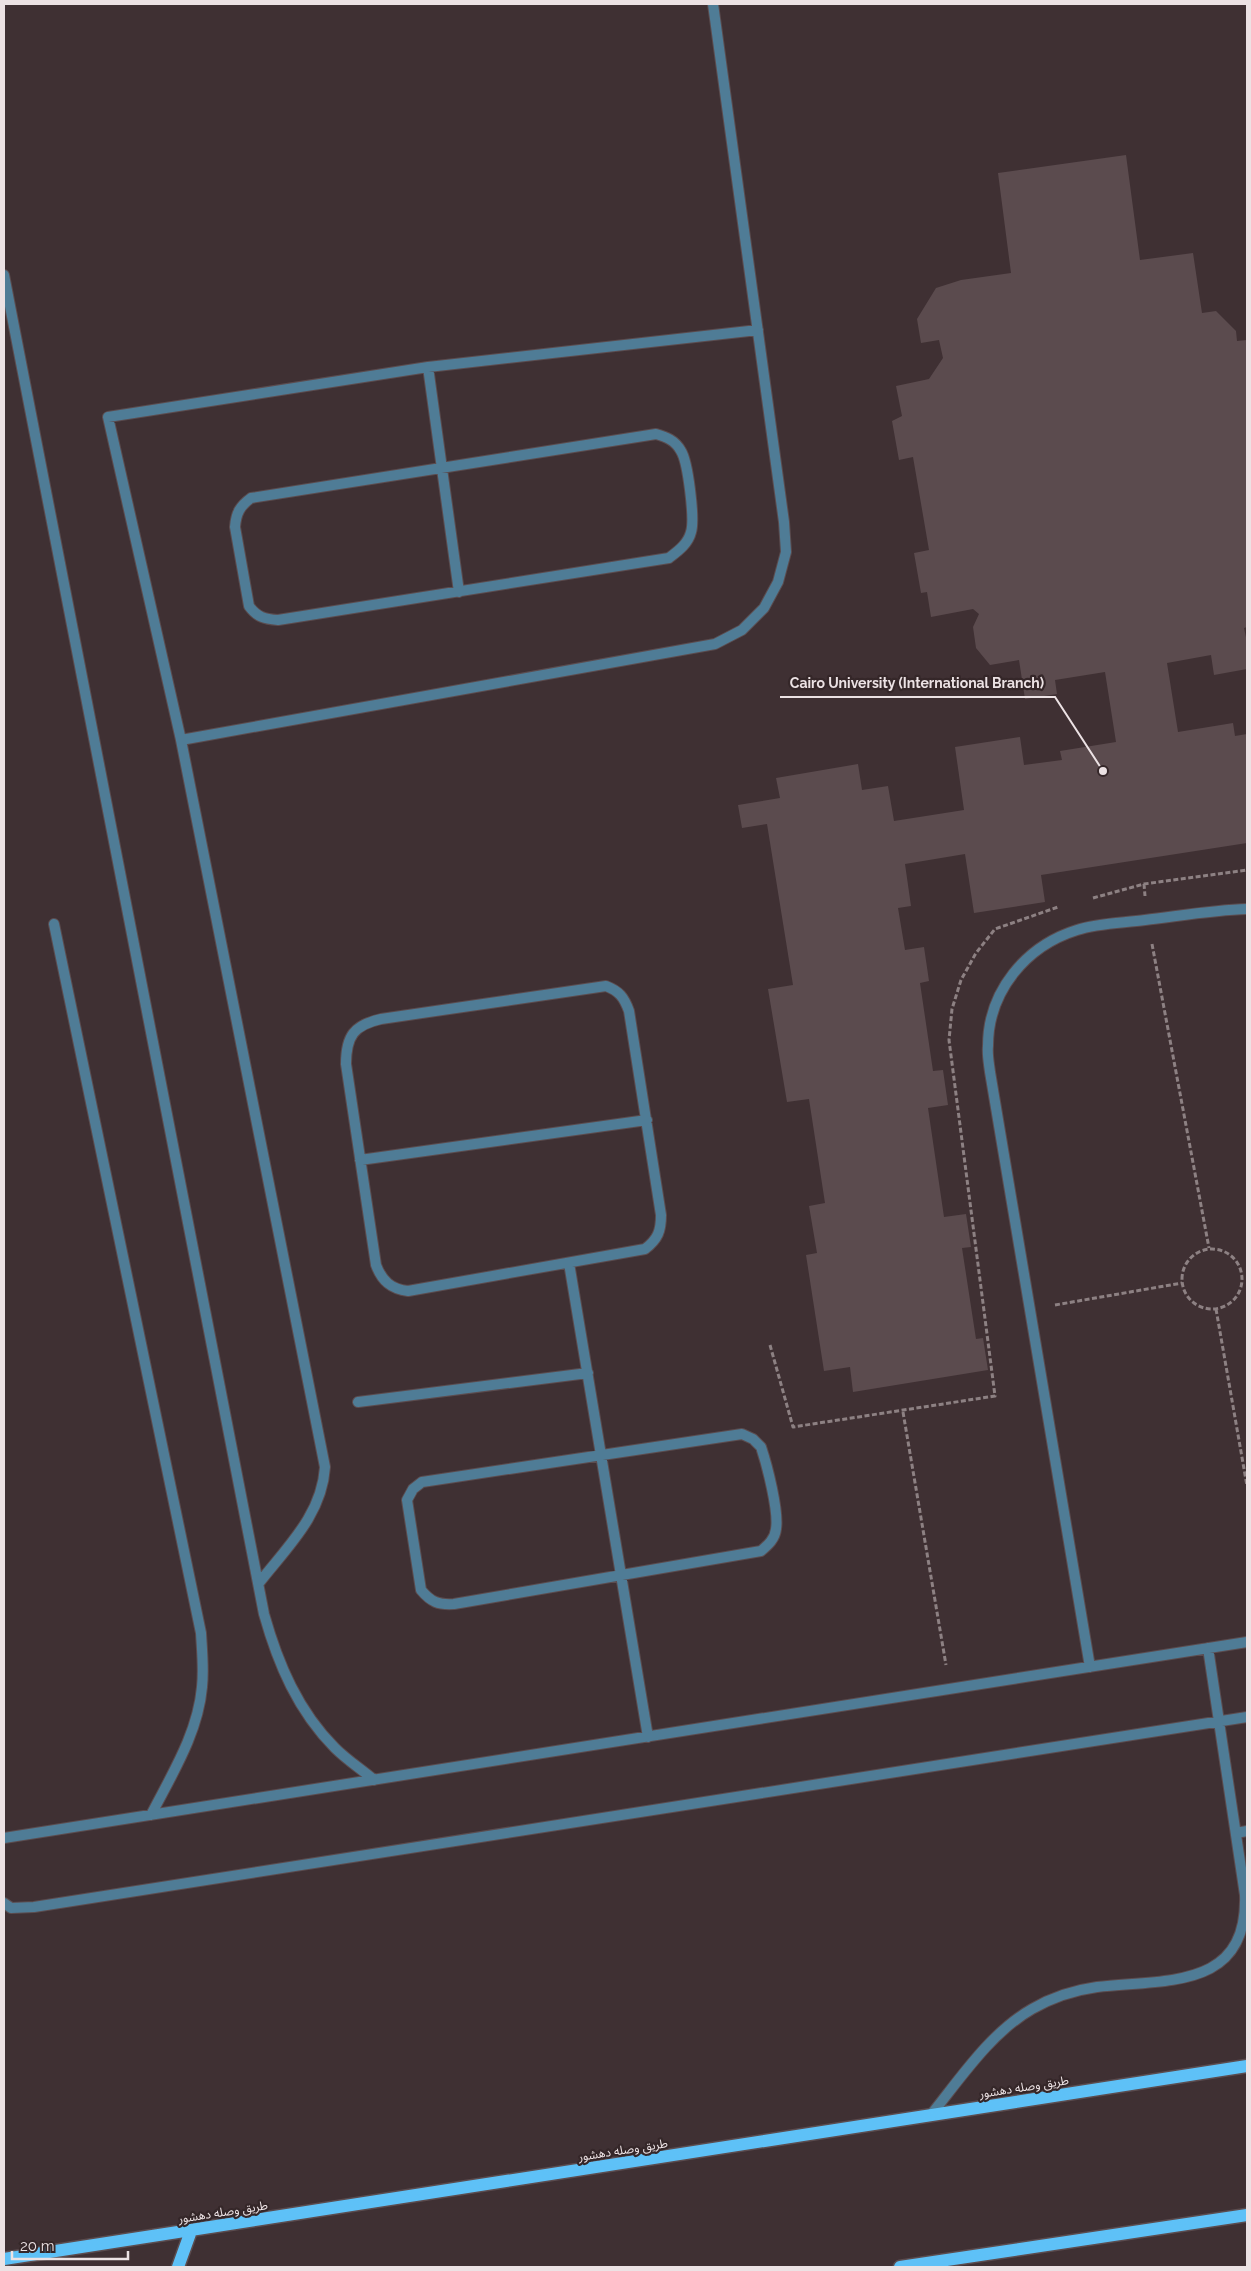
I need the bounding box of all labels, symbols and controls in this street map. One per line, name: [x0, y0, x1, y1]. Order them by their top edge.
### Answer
callout: Cairo University (International Branch): [780, 668, 1055, 697]
text: Cairo University (International Branch): [790, 675, 1044, 691]
street label: طريق وصله دهشور: [977, 2073, 1070, 2102]
street label: طريق وصله دهشور: [576, 2136, 669, 2165]
street label: طريق وصله دهشور: [176, 2198, 269, 2227]
scale bar: [12, 2228, 129, 2260]
text: 20 m: [20, 2237, 55, 2255]

